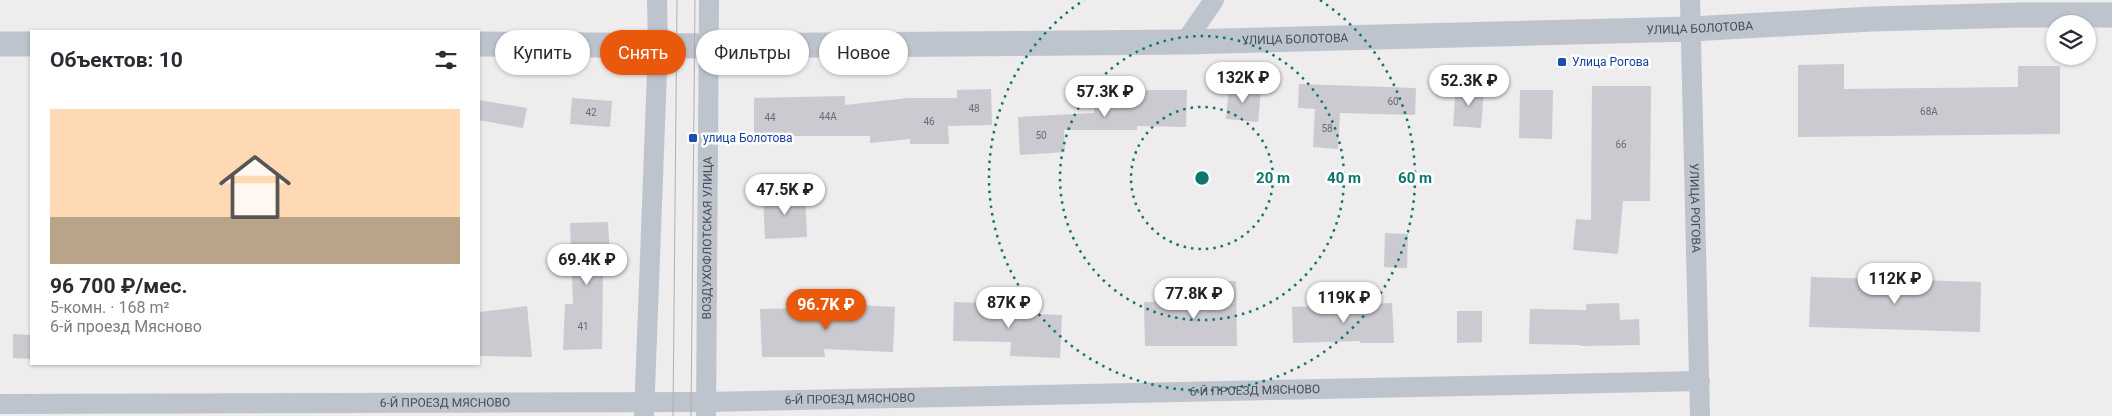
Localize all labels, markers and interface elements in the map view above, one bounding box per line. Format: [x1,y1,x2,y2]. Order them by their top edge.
map controls [2046,15,2096,65]
button: layers [2046,15,2096,65]
street label: УЛИЦА БОЛОТОВА [1646,19,1754,37]
chip: Купить [495,30,590,75]
chip: Снять [600,30,686,75]
chip: Фильтры [696,30,809,75]
chip: Новое [819,30,908,75]
street label: УЛИЦА БОЛОТОВА [1241,31,1349,48]
icon: filters [432,46,460,74]
text: Объектов: 10 [50,48,183,72]
place label: Улица Рогова [1572,55,1649,69]
marker: Улица Рогова [1556,56,1568,68]
pin: 132K ₽ [1202,62,1284,104]
pin: 52.3K ₽ [1423,64,1515,107]
text: 132K ₽ [1217,68,1269,87]
text: 52.3K ₽ [1440,71,1498,90]
pin: 57.3K ₽ [1059,76,1151,118]
text: 57.3K ₽ [1076,82,1134,101]
house number: 60 [1387,96,1399,107]
house number: 48 [968,103,980,114]
house number: 68А [1920,106,1938,117]
house number: 42 [585,107,597,118]
house number: 44А [819,111,837,122]
house number: 44 [764,112,776,123]
house number: 46 [923,116,935,127]
house number: 58 [1321,123,1333,134]
house number: 50 [1035,130,1047,141]
place label: улица Болотова [703,131,793,145]
marker: улица Болотова [687,132,699,144]
house number: 66 [1615,139,1627,150]
icon: home [210,142,300,232]
street label: ВОЗДУХОФЛОТСКАЯ УЛИЦА [700,156,715,320]
street label: УЛИЦА РОГОВА [1687,163,1703,253]
centre of rings [1193,169,1211,187]
text: 20 m [1256,169,1290,187]
text: 40 m [1327,169,1361,187]
text: 60 m [1398,169,1432,187]
pin: 47.5K ₽ [739,174,831,216]
text: 47.5K ₽ [756,180,814,199]
pin: 69.4K ₽ [541,244,633,286]
text: 69.4K ₽ [558,250,616,269]
pin: 112K ₽ [1854,262,1936,305]
text: 112K ₽ [1869,269,1921,288]
text: 96 700 ₽/мес. [50,274,188,298]
pin: 77.8K ₽ [1148,278,1240,320]
pin: 119K ₽ [1303,282,1385,324]
text: 77.8K ₽ [1165,284,1223,303]
pin: 87K ₽ [974,286,1044,329]
pin: 96.7K ₽ [780,288,872,331]
text: 119K ₽ [1318,288,1370,307]
text: 87K ₽ [987,293,1031,312]
text: 96.7K ₽ [797,295,855,314]
text: 5-комн. · 168 m² [50,298,169,317]
text: 6-й проезд Мясново [50,317,202,336]
house number: 41 [577,321,589,332]
street label: 6-Й ПРОЕЗД МЯСНОВО [1189,382,1320,399]
street label: 6-Й ПРОЕЗД МЯСНОВО [785,391,915,407]
street label: 6-Й ПРОЕЗД МЯСНОВО [380,395,510,410]

